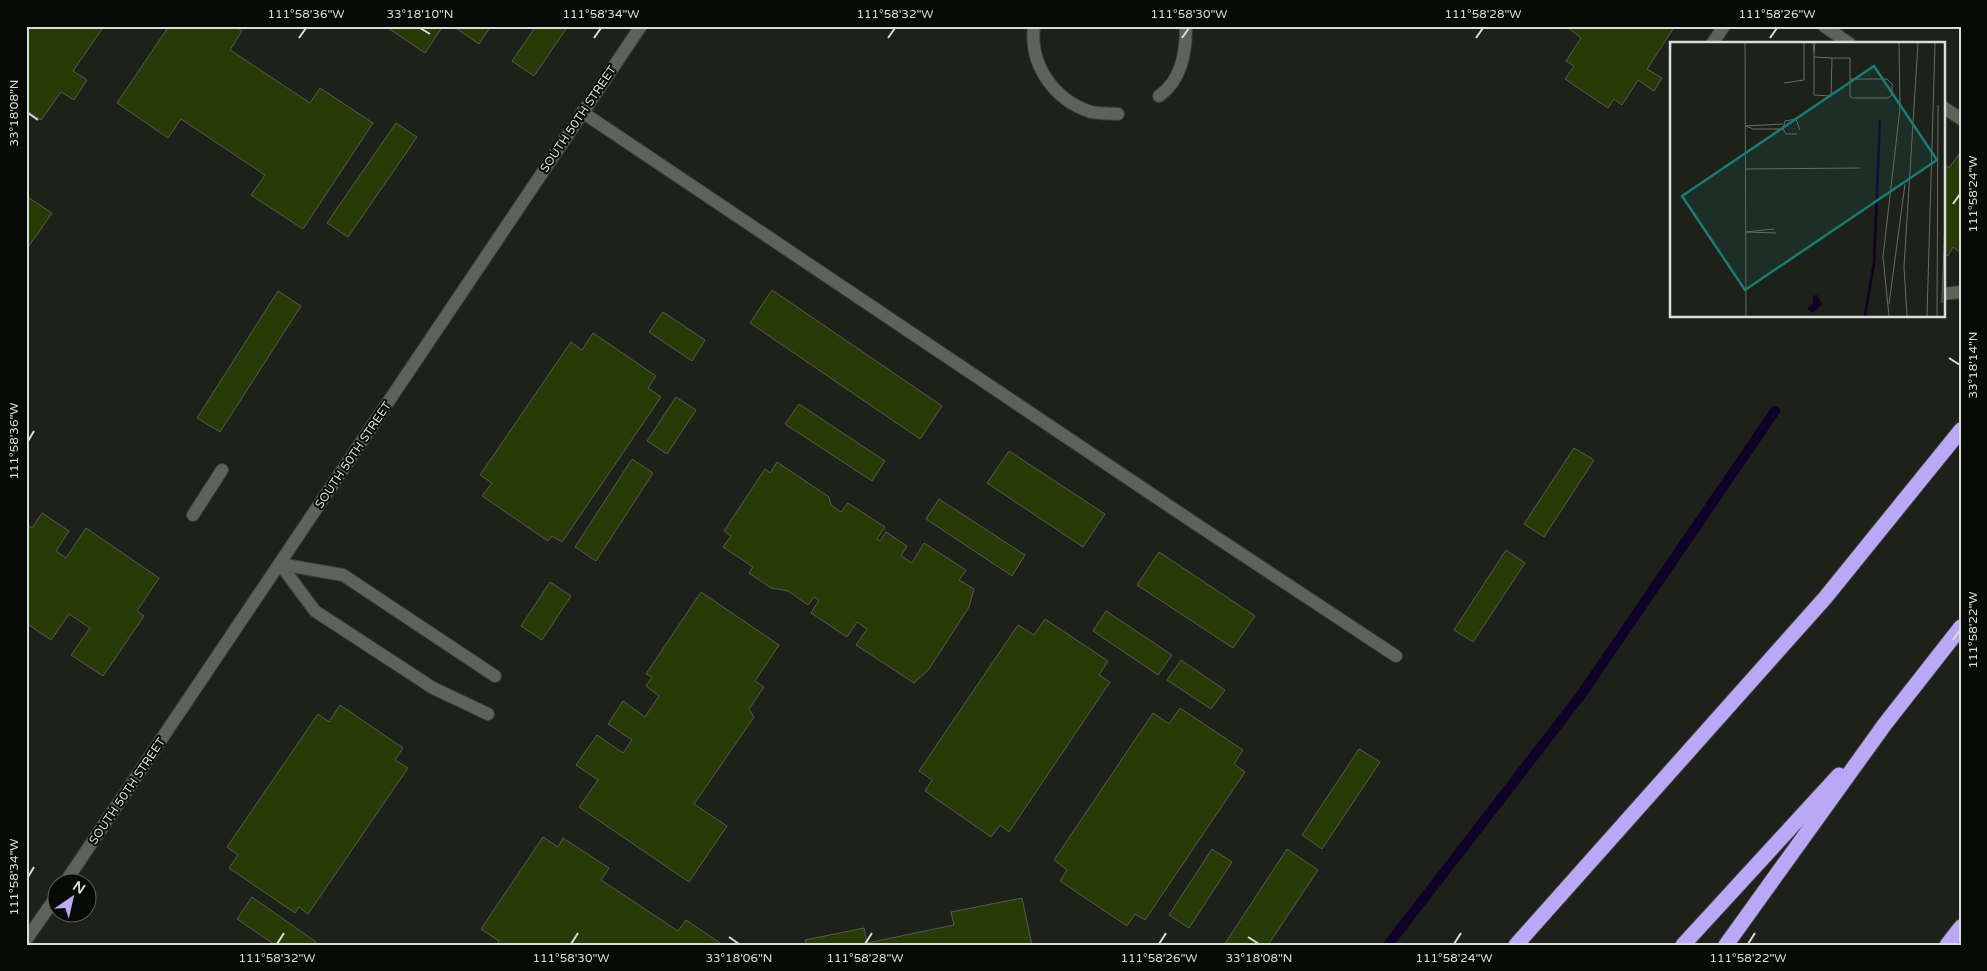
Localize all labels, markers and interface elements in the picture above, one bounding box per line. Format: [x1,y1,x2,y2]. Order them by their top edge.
text: 111°58'36"W [267,7,345,21]
text: 33°18'10"N [387,7,454,21]
text: 111°58'34"W [562,7,640,21]
text: 111°58'32"W [856,7,934,21]
text: 111°58'30"W [1150,7,1228,21]
text: 111°58'28"W [1444,7,1522,21]
text: 111°58'26"W [1738,7,1816,21]
inset map [1670,42,1944,318]
street label: SOUTH 50TH STREET [537,62,619,175]
text: 33°18'08"N [7,80,21,147]
text: 111°58'24"W [1966,155,1980,233]
text: 33°18'14"N [1966,332,1980,399]
street label: SOUTH 50TH STREET [312,398,394,511]
text: 111°58'36"W [7,402,21,480]
text: 111°58'22"W [1966,591,1980,669]
street label: SOUTH 50TH STREET [86,734,168,847]
text: 111°58'34"W [7,838,21,916]
north arrow [48,874,98,924]
text: N [70,877,88,898]
text: 111°58'32"W [238,951,316,965]
text: 111°58'30"W [532,951,610,965]
text: 33°18'06"N [706,951,773,965]
text: 111°58'28"W [826,951,904,965]
text: 111°58'26"W [1120,951,1198,965]
text: 33°18'08"N [1226,951,1293,965]
text: 111°58'24"W [1415,951,1493,965]
text: 111°58'22"W [1709,951,1787,965]

